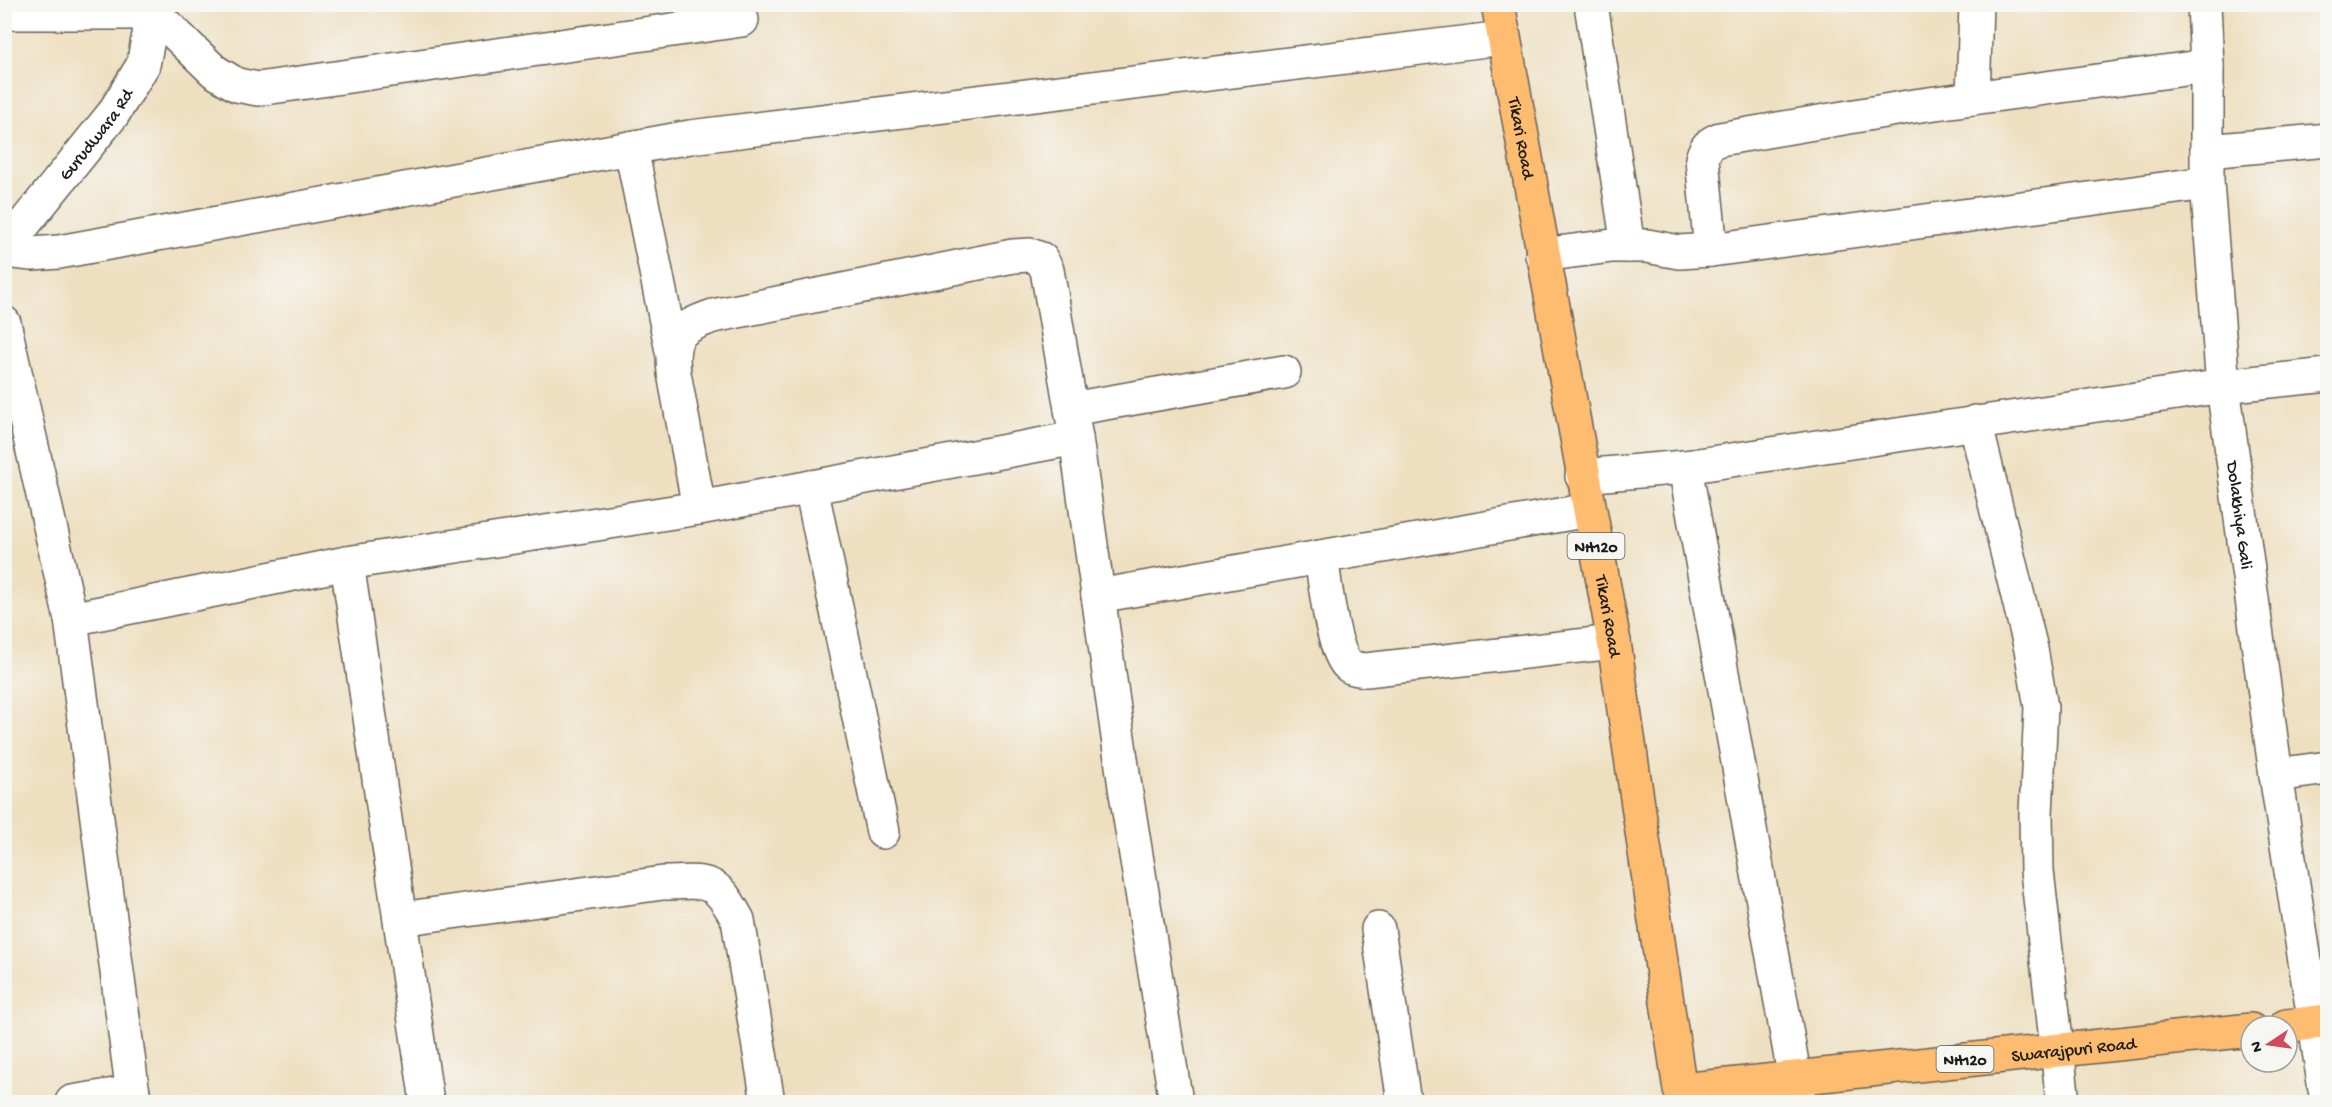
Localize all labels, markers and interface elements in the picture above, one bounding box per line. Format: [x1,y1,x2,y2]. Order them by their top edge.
street label: Gurudwara Rd [56,84,140,185]
street label: Tikari Road [1502,95,1538,182]
street label: Dolakhiya Gali [2220,459,2256,571]
road number: NH120 [1568,533,1624,559]
street label: Tikari Road [1589,573,1624,660]
north arrow [2239,1014,2299,1074]
street label: Swarajpuri Road [2010,1034,2139,1068]
text: N [2247,1039,2268,1054]
road number: NH120 [1936,1046,1994,1072]

